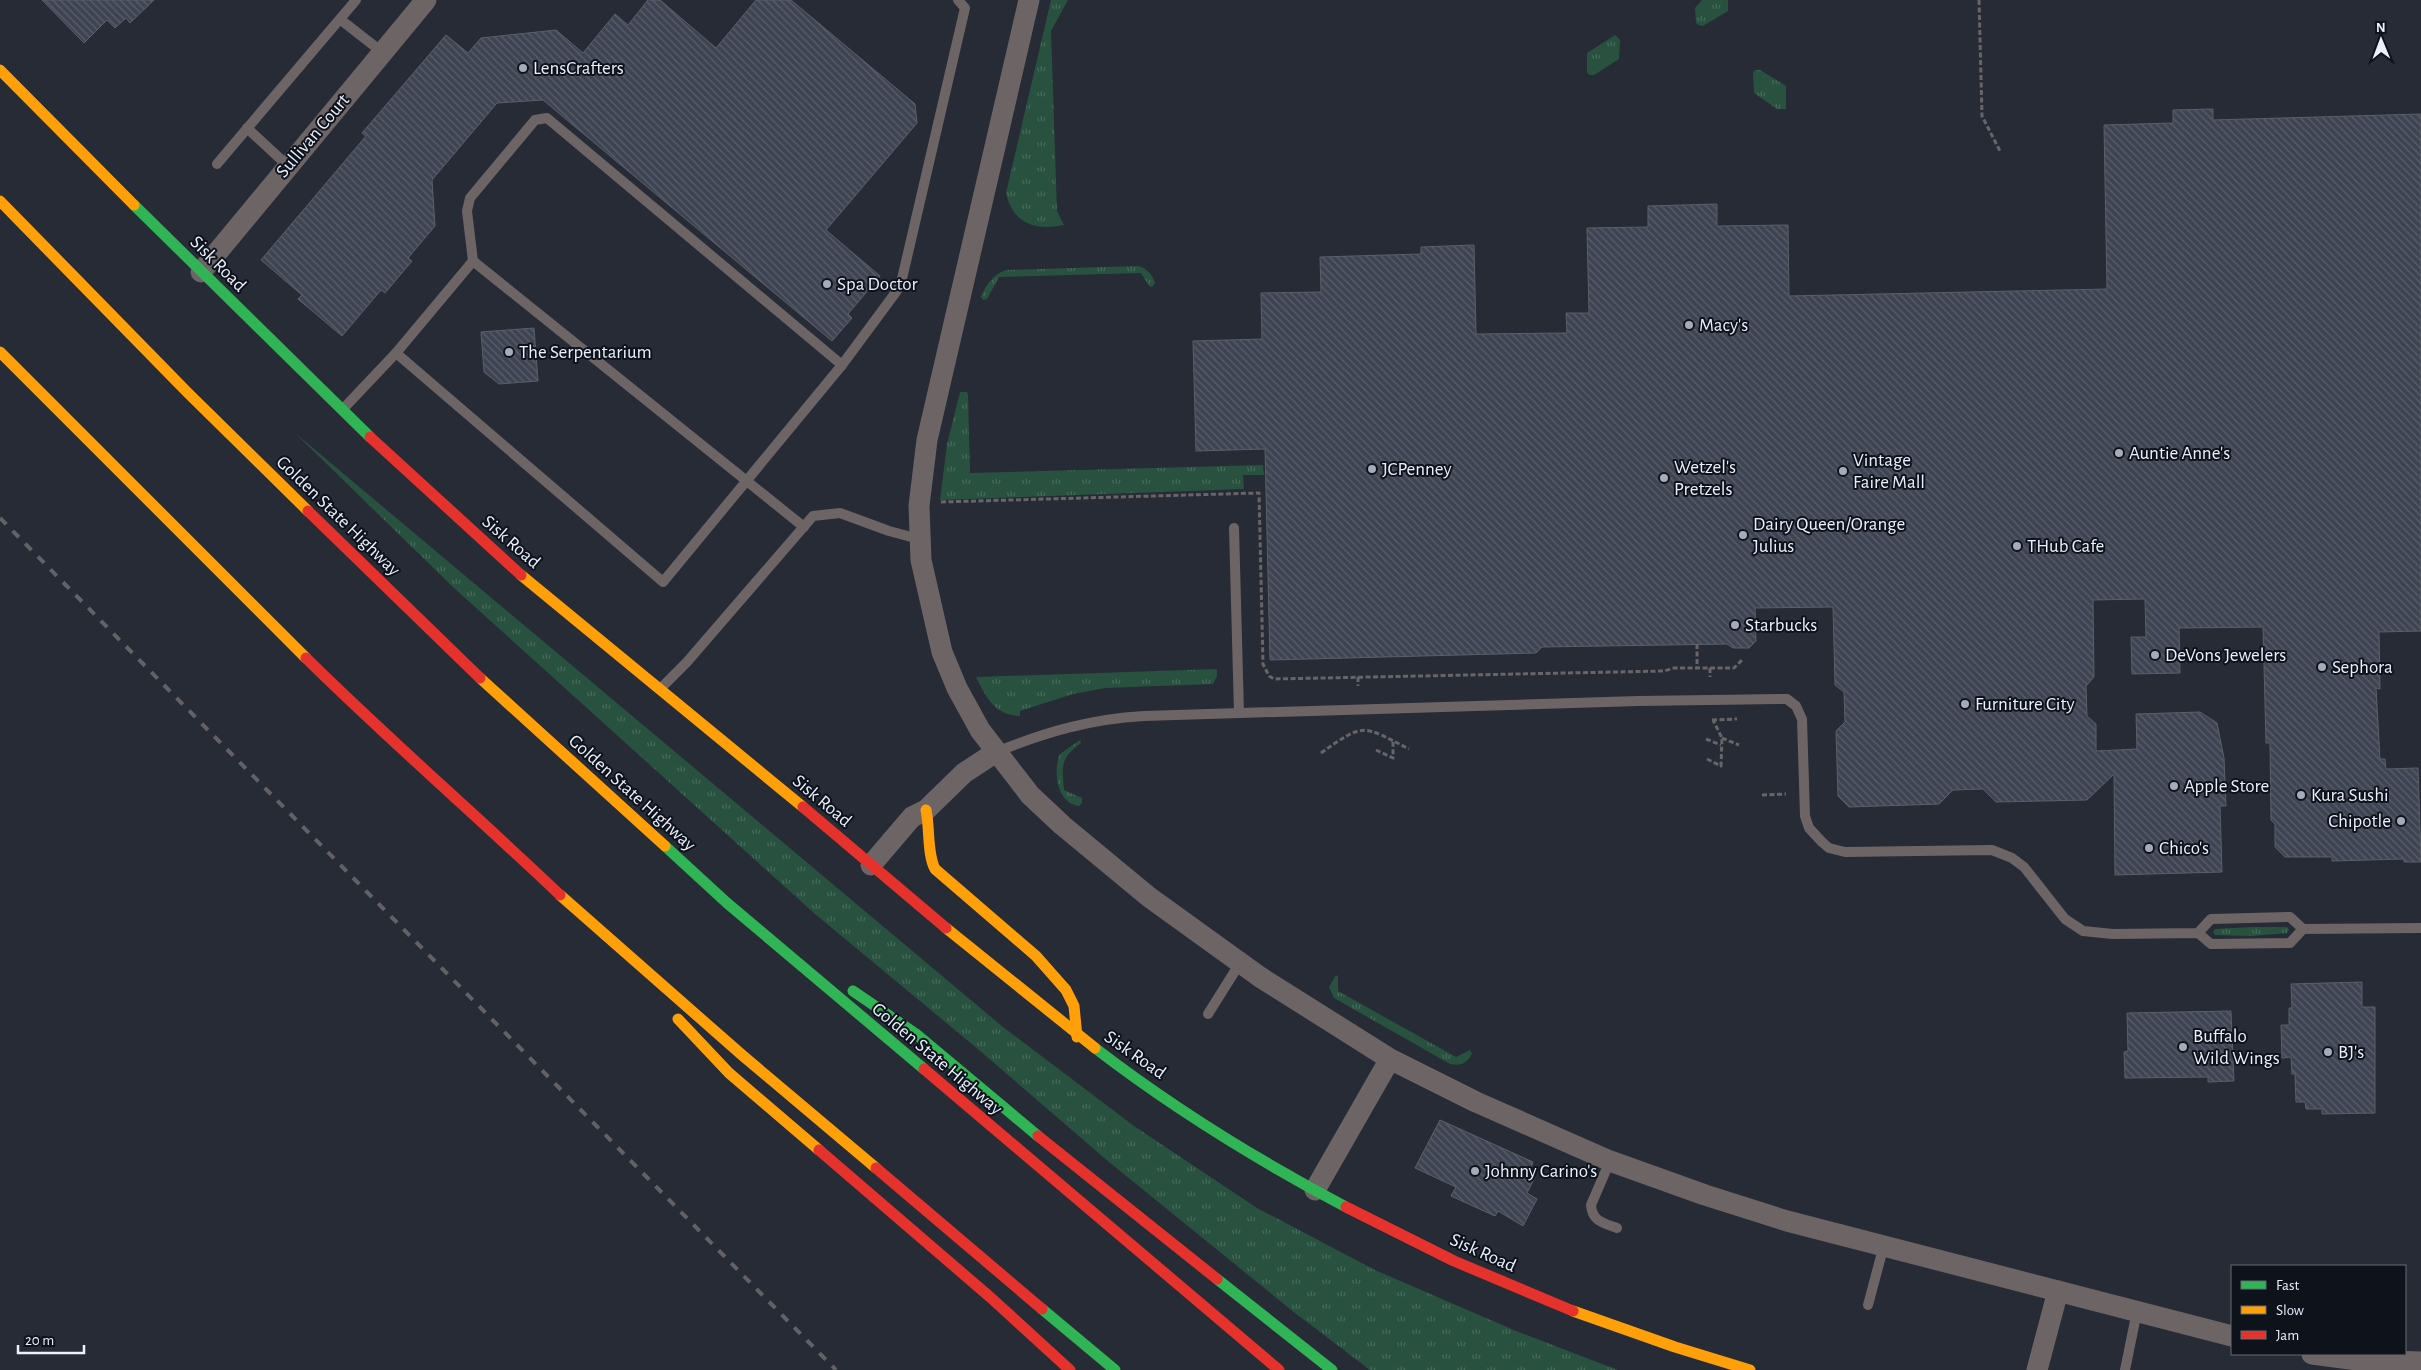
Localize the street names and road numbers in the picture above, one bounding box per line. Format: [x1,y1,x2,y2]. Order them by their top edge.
street label: Sullivan Court [273,91,353,181]
street label: Sisk Road [186,232,250,296]
street label: Golden State Highway [273,452,403,580]
street label: Sisk Road [478,512,544,572]
street label: Golden State Highway [565,731,699,855]
street label: Sisk Road [789,771,855,831]
street label: Golden State Highway [868,999,1006,1119]
street label: Sisk Road [1101,1027,1169,1083]
street label: Sisk Road [1447,1230,1519,1276]

